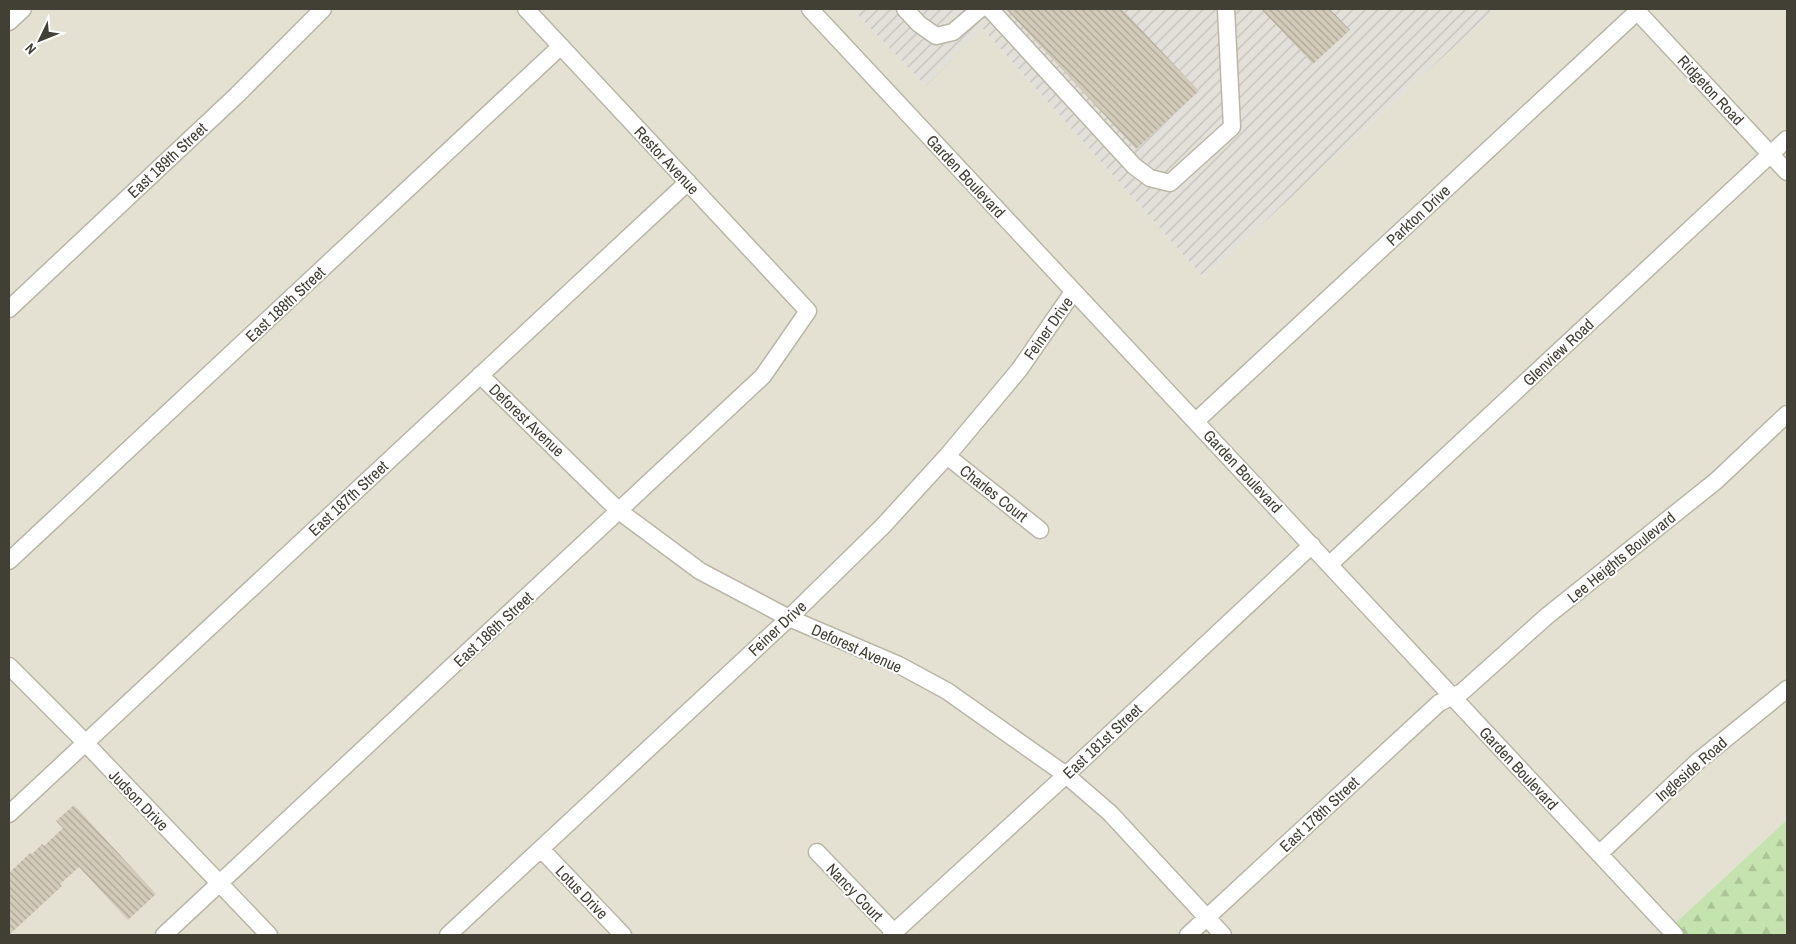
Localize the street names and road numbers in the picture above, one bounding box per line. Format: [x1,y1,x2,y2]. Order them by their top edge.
street label: Ridgeton Road [1673,50,1749,130]
street label: East 189th Street [122,117,212,203]
street label: Restor Avenue [630,121,704,199]
street label: Garden Boulevard [922,130,1010,222]
street label: Parkton Drive [1381,180,1455,250]
street label: East 188th Street [240,261,330,347]
street label: Feiner Drive [1018,292,1078,364]
street label: Glenview Road [1518,313,1598,391]
street label: Deforest Avenue [485,378,569,462]
street label: Garden Boulevard [1199,425,1287,517]
street label: East 187th Street [303,455,393,541]
street label: Charles Court [955,459,1033,527]
street label: Lee Heights Boulevard [1562,506,1680,608]
street label: East 186th Street [448,586,538,672]
street label: Feiner Drive [743,595,811,661]
street label: Deforest Avenue [808,618,906,678]
street label: East 181st Street [1058,698,1147,783]
street label: Garden Boulevard [1475,722,1563,814]
street label: Ingleside Road [1650,732,1732,806]
street label: Judson Drive [104,765,174,835]
street label: East 178th Street [1274,771,1364,857]
street label: Nancy Court [822,858,888,926]
street label: Lotus Drive [551,860,613,924]

